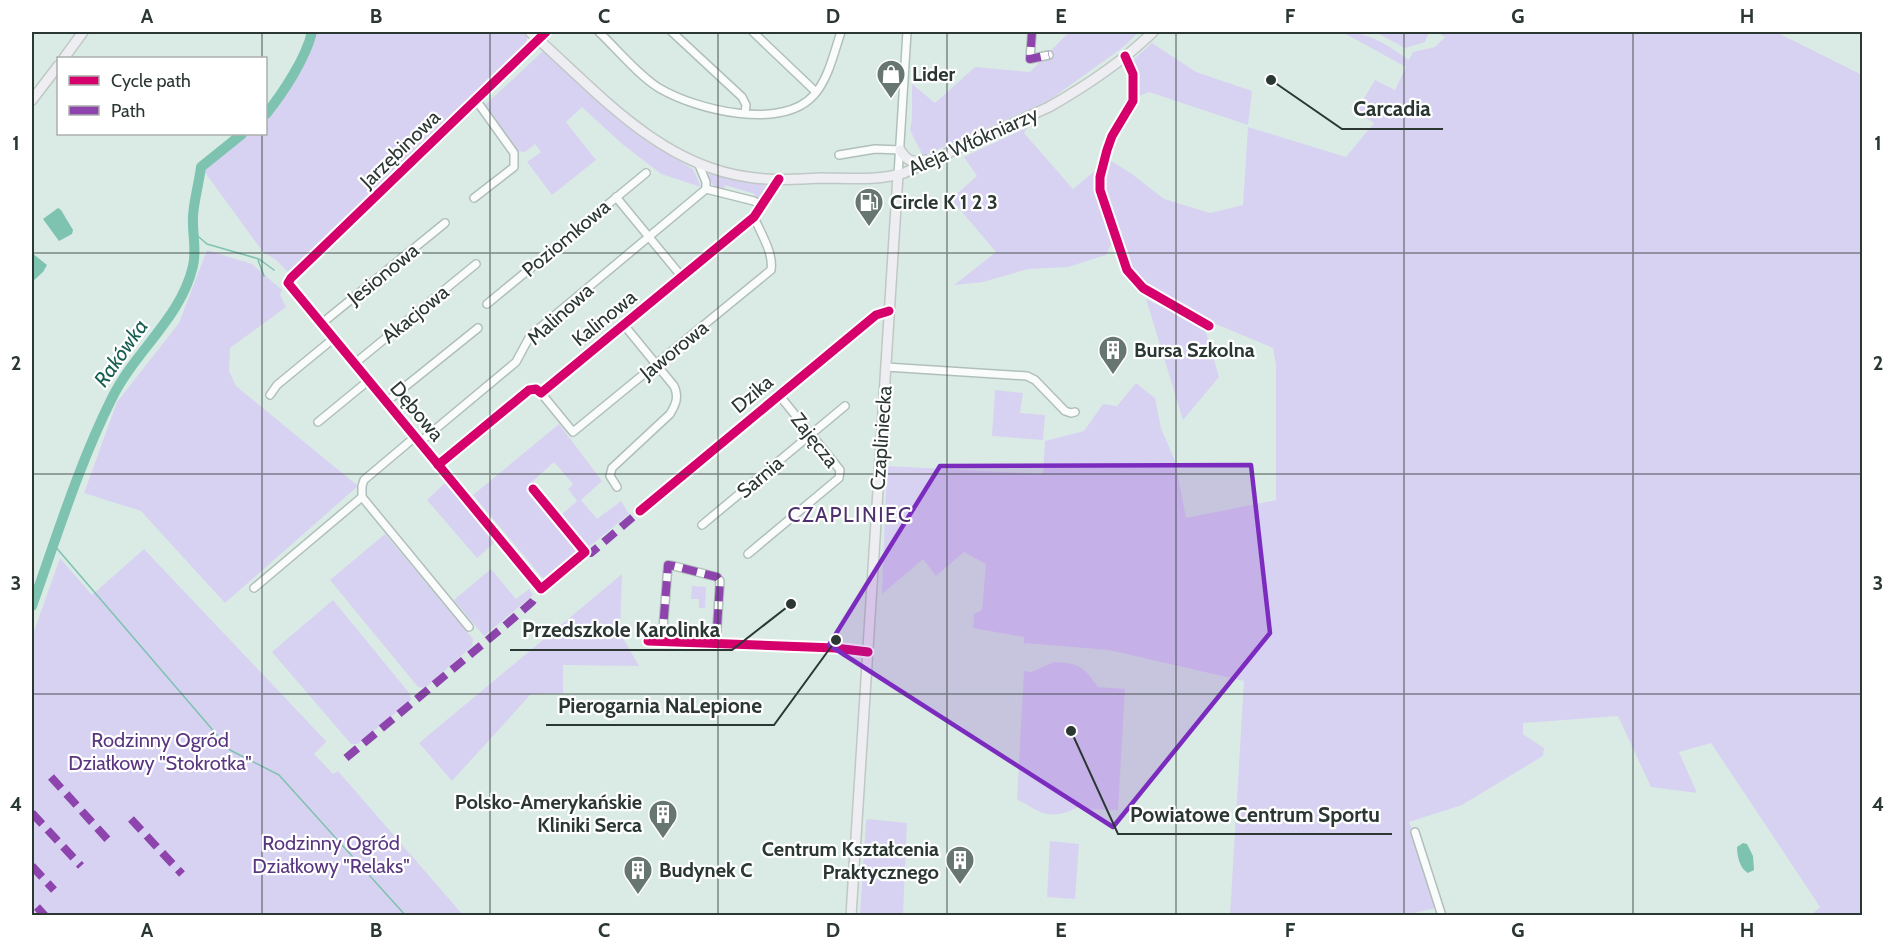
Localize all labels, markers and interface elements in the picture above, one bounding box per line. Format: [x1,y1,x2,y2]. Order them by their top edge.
text: A [141,4,154,28]
text: B [370,4,382,28]
text: C [598,4,610,28]
text: D [826,4,840,28]
text: E [1055,4,1067,28]
text: F [1285,4,1296,28]
text: G [1511,4,1525,28]
text: H [1740,4,1754,28]
legend [57,57,267,135]
shop icon: Lider [875,58,907,100]
place label: Lider [912,62,956,86]
text: Cycle path [111,70,191,92]
callout: Carcadia [1342,90,1443,129]
text: Carcadia [1353,96,1431,121]
text: Path [111,100,145,122]
street label: Aleja Włókniarzy [904,102,1042,180]
street label: Jarzębinowa [354,105,445,194]
text: 1 [12,131,20,155]
text: 1 [1874,131,1882,155]
fuel station icon: Circle K 1 2 3 [853,186,885,228]
place label: Circle K 1 2 3 [890,190,998,214]
street label: Poziomkowa [517,194,615,282]
street label: Jesionowa [342,238,424,311]
street label: Malinowa [522,278,598,350]
street label: Akacjowa [377,280,454,348]
street label: Kalinowa [567,285,641,351]
water label: Rakówka [88,314,153,391]
street label: Jaworowa [634,315,713,385]
building icon: Bursa Szkolna [1097,334,1129,376]
place label: Bursa Szkolna [1134,338,1255,362]
text: 2 [11,351,21,375]
text: 2 [1873,351,1883,375]
street label: Dzika [726,370,778,418]
street label: Dębowa [385,376,449,446]
street label: Czapliniecka [865,385,897,491]
street label: Zajęcza [786,408,844,473]
street label: Sarnia [732,451,788,503]
district label: CZAPLINIEC [788,502,912,527]
text: 3 [11,571,21,595]
text: 3 [1873,571,1883,595]
callout: Przedszkole Karolinka [510,611,732,650]
text: Przedszkole Karolinka [522,617,721,642]
callout: Pierogarnia NaLepione [546,686,774,725]
text: Pierogarnia NaLepione [558,693,762,718]
park label: Rodzinny Ogród Działkowy "Stokrotka" [68,728,252,775]
place label: Polsko-Amerykańskie Kliniki Serca [455,790,642,837]
text: 4 [10,792,22,816]
text: 4 [1872,792,1884,816]
callout: Powiatowe Centrum Sportu [1118,795,1392,834]
building icon: Polsko-Amerykańskie Kliniki Serca [647,798,679,840]
text: Powiatowe Centrum Sportu [1130,802,1380,827]
park label: Rodzinny Ogród Działkowy "Relaks" [252,831,410,878]
place label: Centrum Kształcenia Praktycznego [762,837,939,884]
building icon: Centrum Kształcenia Praktycznego [944,844,976,886]
building icon: Budynek C [622,854,654,896]
place label: Budynek C [659,858,752,882]
text: A [141,918,154,942]
text: B [370,918,382,942]
text: C [598,918,610,942]
text: D [826,918,840,942]
text: E [1055,918,1067,942]
text: F [1285,918,1296,942]
text: G [1511,918,1525,942]
text: H [1740,918,1754,942]

